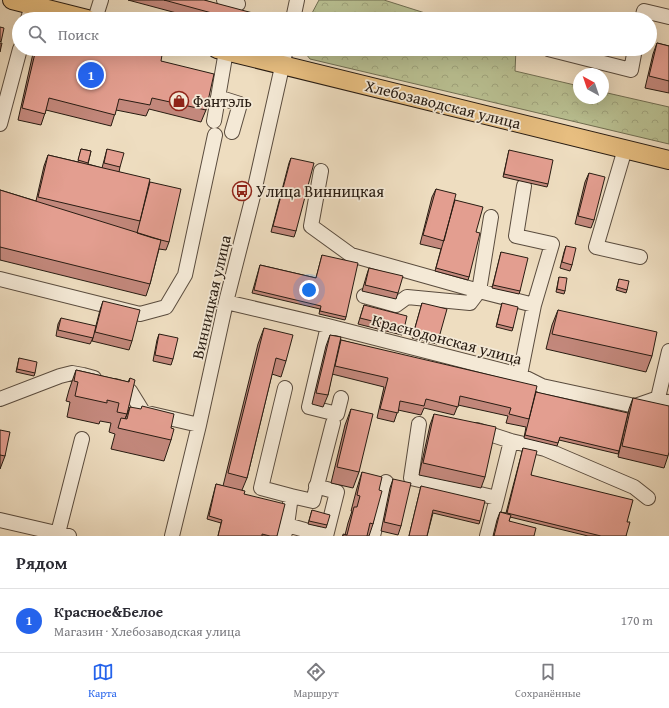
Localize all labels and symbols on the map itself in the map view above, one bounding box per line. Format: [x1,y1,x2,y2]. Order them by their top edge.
pin: 1 [78,60,104,90]
north arrow [573,68,609,104]
street label: Хлебозаводская улица [363,73,524,135]
place label: Фантэль [193,89,252,113]
shop icon: Фантэль [168,90,190,112]
place label: Улица Винницкая [256,179,384,203]
bus stop icon: Улица Винницкая [231,180,253,202]
street label: Винницкая улица [185,232,237,361]
your location [299,280,319,300]
street label: Краснодонская улица [369,307,525,371]

